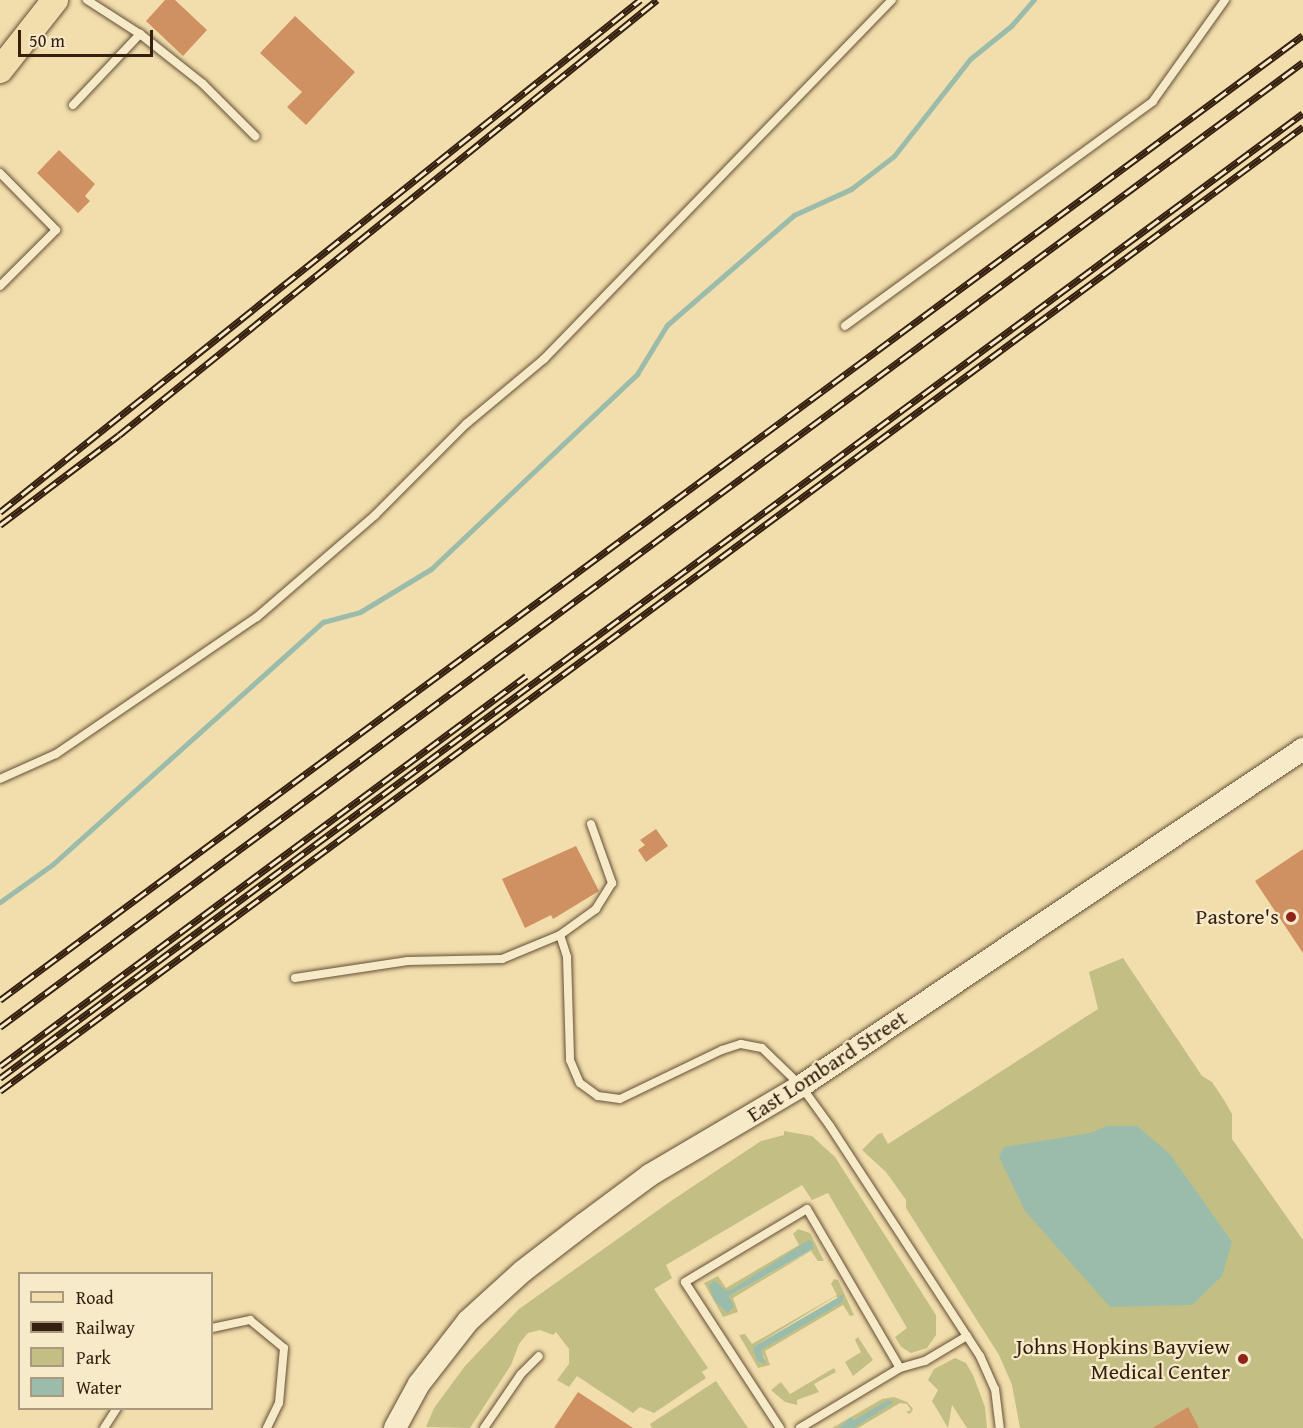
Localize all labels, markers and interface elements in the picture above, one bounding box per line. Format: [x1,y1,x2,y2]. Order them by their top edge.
scale bar [21,18,156,56]
text: 50 m [29,27,65,54]
place label: Pastore's [1196,904,1279,930]
marker: Pastore's [1284,910,1298,924]
street label: East Lombard Street [742,1004,912,1128]
legend [18,1272,213,1410]
text: Road [76,1284,114,1311]
text: Railway [76,1314,135,1341]
place label: Johns Hopkins Bayview Medical Center [1016,1333,1230,1384]
text: Park [76,1344,111,1371]
marker: Johns Hopkins Bayview Medical Center [1234,1350,1252,1368]
text: Water [76,1374,121,1401]

